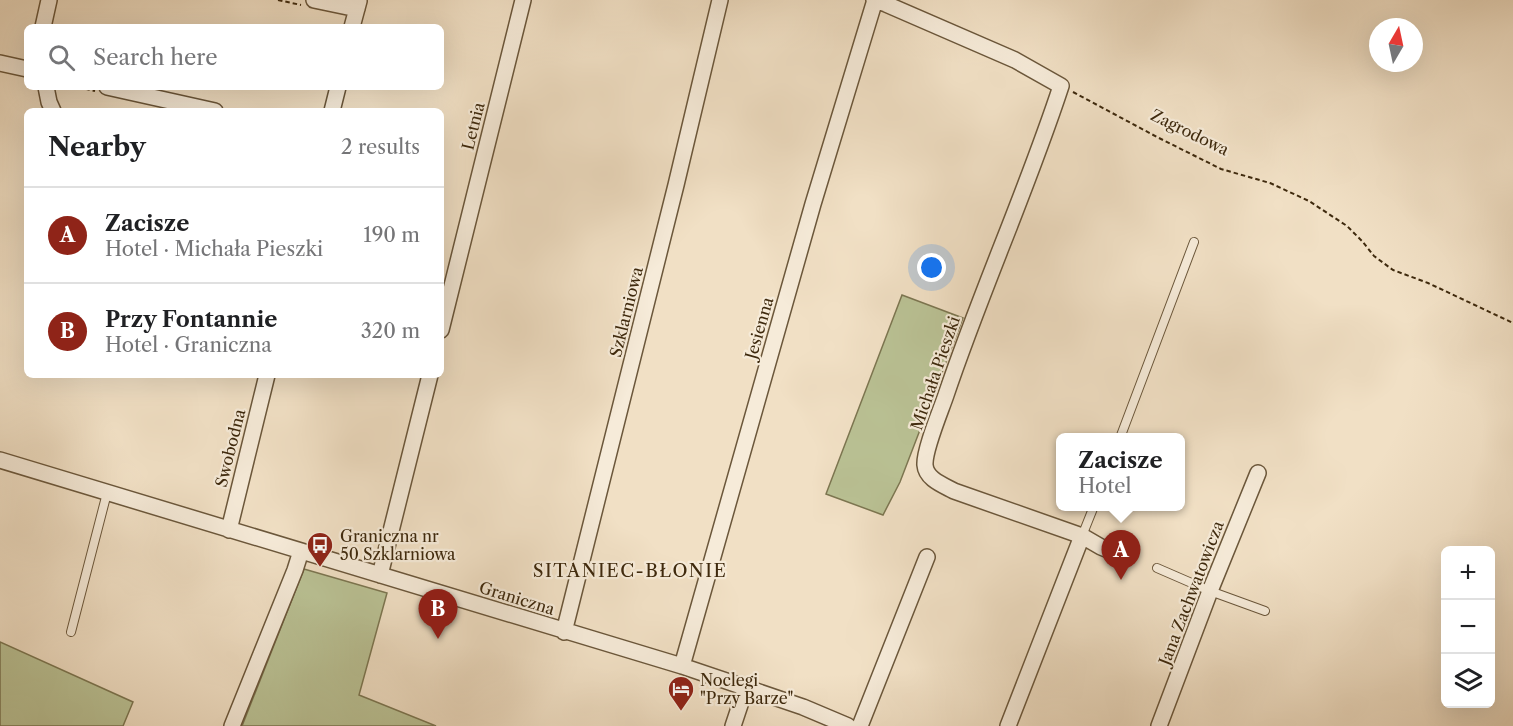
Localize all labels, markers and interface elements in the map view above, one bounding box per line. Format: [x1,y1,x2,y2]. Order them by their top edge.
north arrow [1369,18,1423,72]
search box [24,24,444,90]
icon: search [45,41,78,74]
text: Search here [93,44,218,71]
street label: Letnia [457,100,489,152]
street label: Zagrodowa [1148,105,1233,160]
text: Nearby [48,131,146,163]
text: 2 results [341,135,420,159]
text: Zacisze [105,210,189,237]
text: A [60,223,75,247]
text: 190 m [363,223,420,247]
text: Hotel · Michała Pieszki [105,237,323,261]
your location [917,253,946,282]
street label: Szklarniowa [605,264,647,359]
street label: Jesienna [740,294,778,364]
text: Przy Fontannie [105,306,277,333]
street label: Michała Pieszki [906,313,964,433]
text: B [60,319,75,343]
text: 320 m [361,319,420,343]
text: Hotel · Graniczna [105,333,272,357]
street label: Swobodna [211,406,249,489]
popup [1056,433,1185,511]
text: Zacisze [1078,447,1163,474]
text: Hotel [1078,474,1131,498]
street label: Jana Zachwatowicza [1153,517,1228,671]
place label: Graniczna nr 50 Szklarniowa [340,526,456,564]
bus stop icon: Graniczna nr 50 Szklarniowa [305,530,335,568]
pin: A [1102,530,1140,580]
map controls [1441,546,1495,708]
button: + [1441,546,1495,600]
district label: SITANIEC-BŁONIE [533,560,727,582]
street label: Graniczna [477,577,558,619]
pin: B [418,590,458,639]
button: − [1441,600,1495,654]
button: layers [1441,654,1495,708]
place label: Noclegi "Przy Barze" [700,670,793,708]
hotel icon: Noclegi "Przy Barze" [666,674,696,712]

